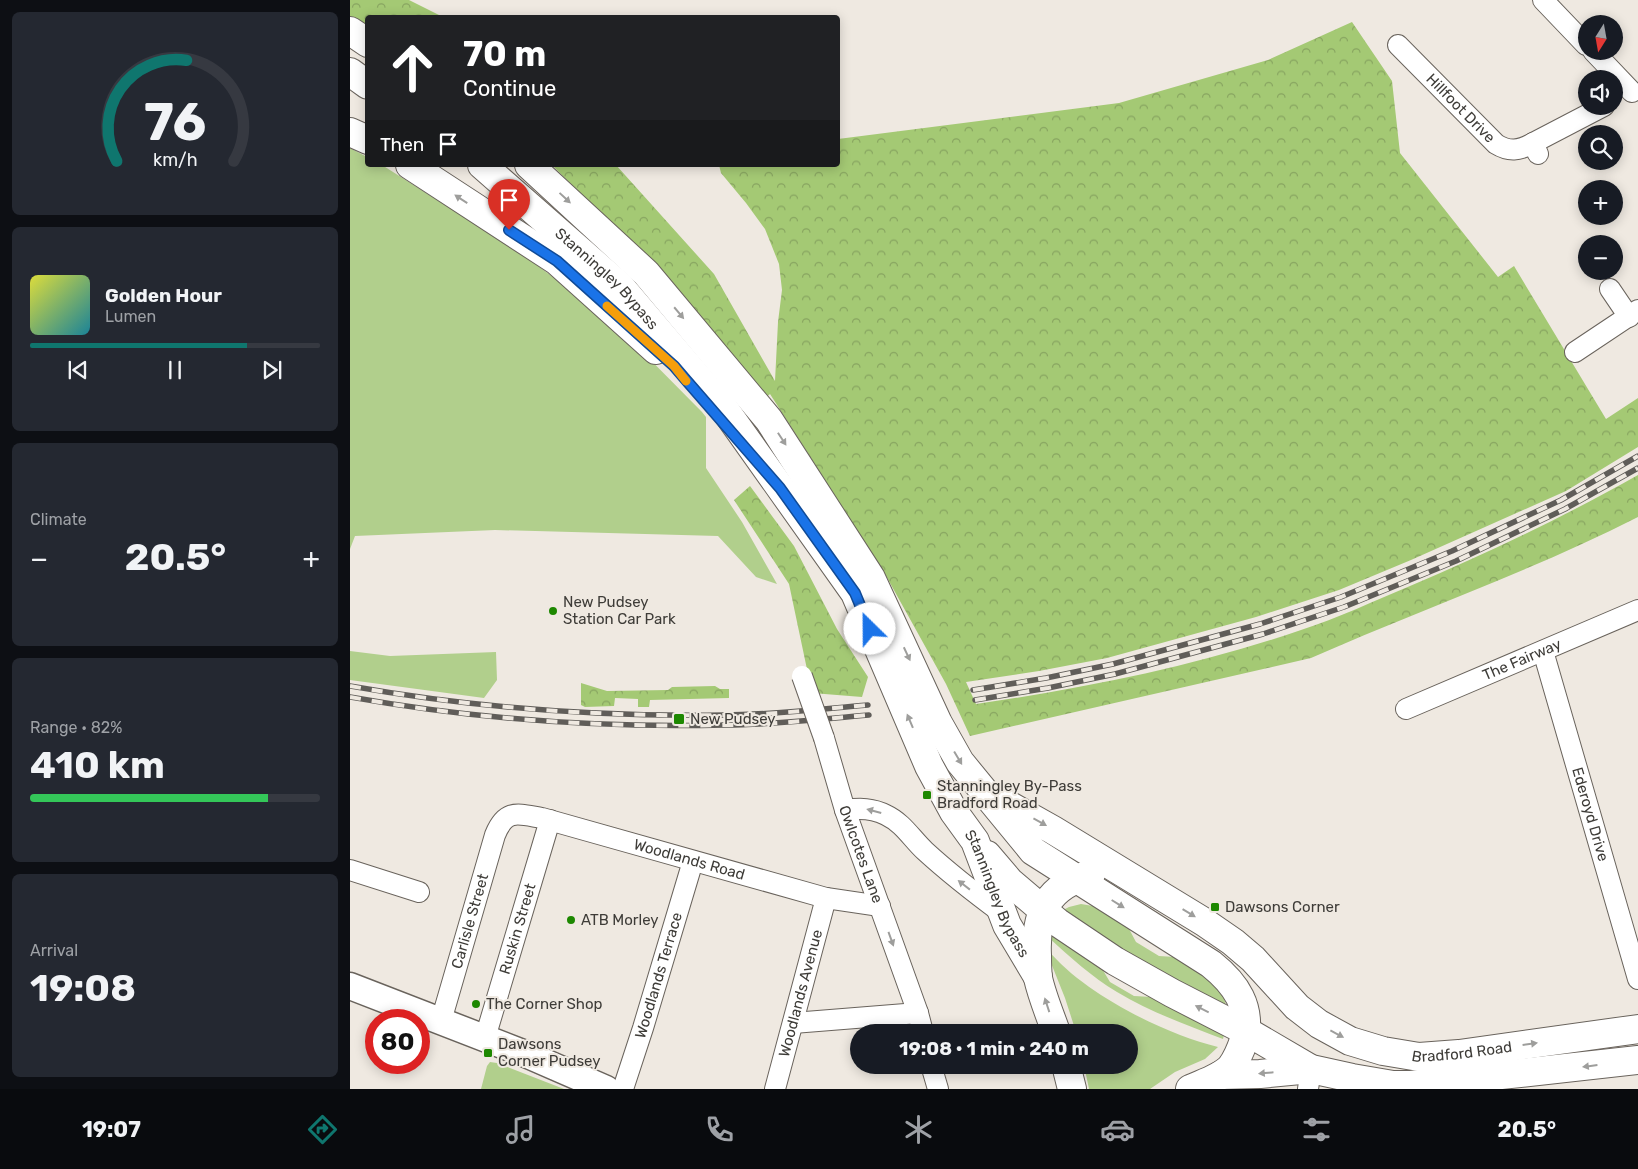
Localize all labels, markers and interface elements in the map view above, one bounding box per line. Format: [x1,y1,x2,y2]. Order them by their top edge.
north arrow [1578,15,1622,60]
map controls [1578,15,1623,280]
text: 70 m [463,33,546,75]
icon: ahead [380,35,445,100]
street label: Hillfoot Drive [1422,70,1499,147]
button: sound [1578,70,1623,115]
text: Continue [463,75,556,102]
text: 76 [144,91,206,153]
button: search [1578,125,1623,170]
icon: arrive [434,130,462,158]
text: Then [380,133,424,156]
text: km/h [153,149,197,170]
pin [488,179,530,230]
button: + [1578,180,1623,225]
icon: arrive [495,186,523,214]
one-way arrow [559,192,571,204]
one-way arrow [454,194,468,203]
street label: Stanningley Bypass [551,224,662,333]
button: − [1578,235,1623,280]
text: Golden Hour [105,284,222,307]
one-way arrow [674,306,685,319]
text: Lumen [105,307,156,326]
icon: previous [64,356,92,384]
icon: pause [161,356,189,384]
icon: next [258,356,286,384]
one-way arrow [777,433,786,446]
text: Climate [30,510,87,529]
text: 20.5° [125,534,226,580]
text: − [30,542,48,575]
text: + [303,542,320,575]
place label: New Pudsey Station Car Park [563,593,676,628]
position arrow [843,602,895,654]
marker: New Pudsey Station Car Park [547,605,559,617]
street label: The Fairway [1480,635,1564,684]
one-way arrow [903,647,911,661]
place label: New Pudsey [690,710,776,728]
marker: New Pudsey [672,712,686,726]
one-way arrow [906,714,914,728]
text: Range · 82% [30,718,122,737]
text: 410 km [30,742,165,788]
one-way arrow [953,751,962,764]
street label: Ederoyd Drive [1568,765,1612,863]
place label: Stanningley By-Pass Bradford Road [937,777,1082,812]
marker: Stanningley By-Pass Bradford Road [921,789,933,801]
street label: Owlcotes Lane [835,803,887,906]
one-way arrow [867,807,882,815]
one-way arrow [1032,818,1047,826]
street label: Stanningley Bypass [961,826,1033,961]
street label: Woodlands Road [632,835,747,884]
street label: Carlisle Street [448,871,492,971]
one-way arrow [958,879,971,890]
street label: Ruskin Street [496,881,540,976]
place label: Dawsons Corner [1225,898,1340,916]
one-way arrow [1111,900,1124,909]
marker: Dawsons Corner [1209,901,1221,913]
one-way arrow [1181,909,1196,917]
street label: Woodlands Terrace [631,910,686,1041]
place label: ATB Morley [581,911,659,929]
marker: ATB Morley [565,914,577,926]
street label: Woodlands Avenue [775,928,826,1059]
one-way arrow [888,931,896,946]
text: Arrival [30,941,78,960]
text: 19:08 [30,965,136,1011]
place label: The Corner Shop [486,995,602,1013]
one-way arrow [1043,997,1050,1012]
marker: The Corner Shop [470,998,482,1010]
one-way arrow [1195,1005,1210,1013]
speed limit sign: 80 [365,1009,430,1074]
one-way arrow [1330,1030,1344,1038]
place label: Dawsons Corner Pudsey [498,1035,600,1070]
text: 19:08 · 1 min · 240 m [899,1037,1089,1060]
street label: Bradford Road [1410,1038,1513,1066]
one-way arrow [1522,1040,1538,1048]
marker: Dawsons Corner Pudsey [482,1047,494,1059]
one-way arrow [1581,1062,1597,1070]
one-way arrow [1257,1070,1273,1078]
icon: directions [305,1112,340,1147]
icon: music [503,1112,538,1147]
icon: phone [702,1112,737,1147]
icon: climate [901,1112,936,1147]
icon: car [1100,1112,1135,1147]
icon: filters [1299,1112,1334,1147]
text: 19:07 [82,1116,141,1143]
text: 20.5° [1497,1116,1556,1143]

